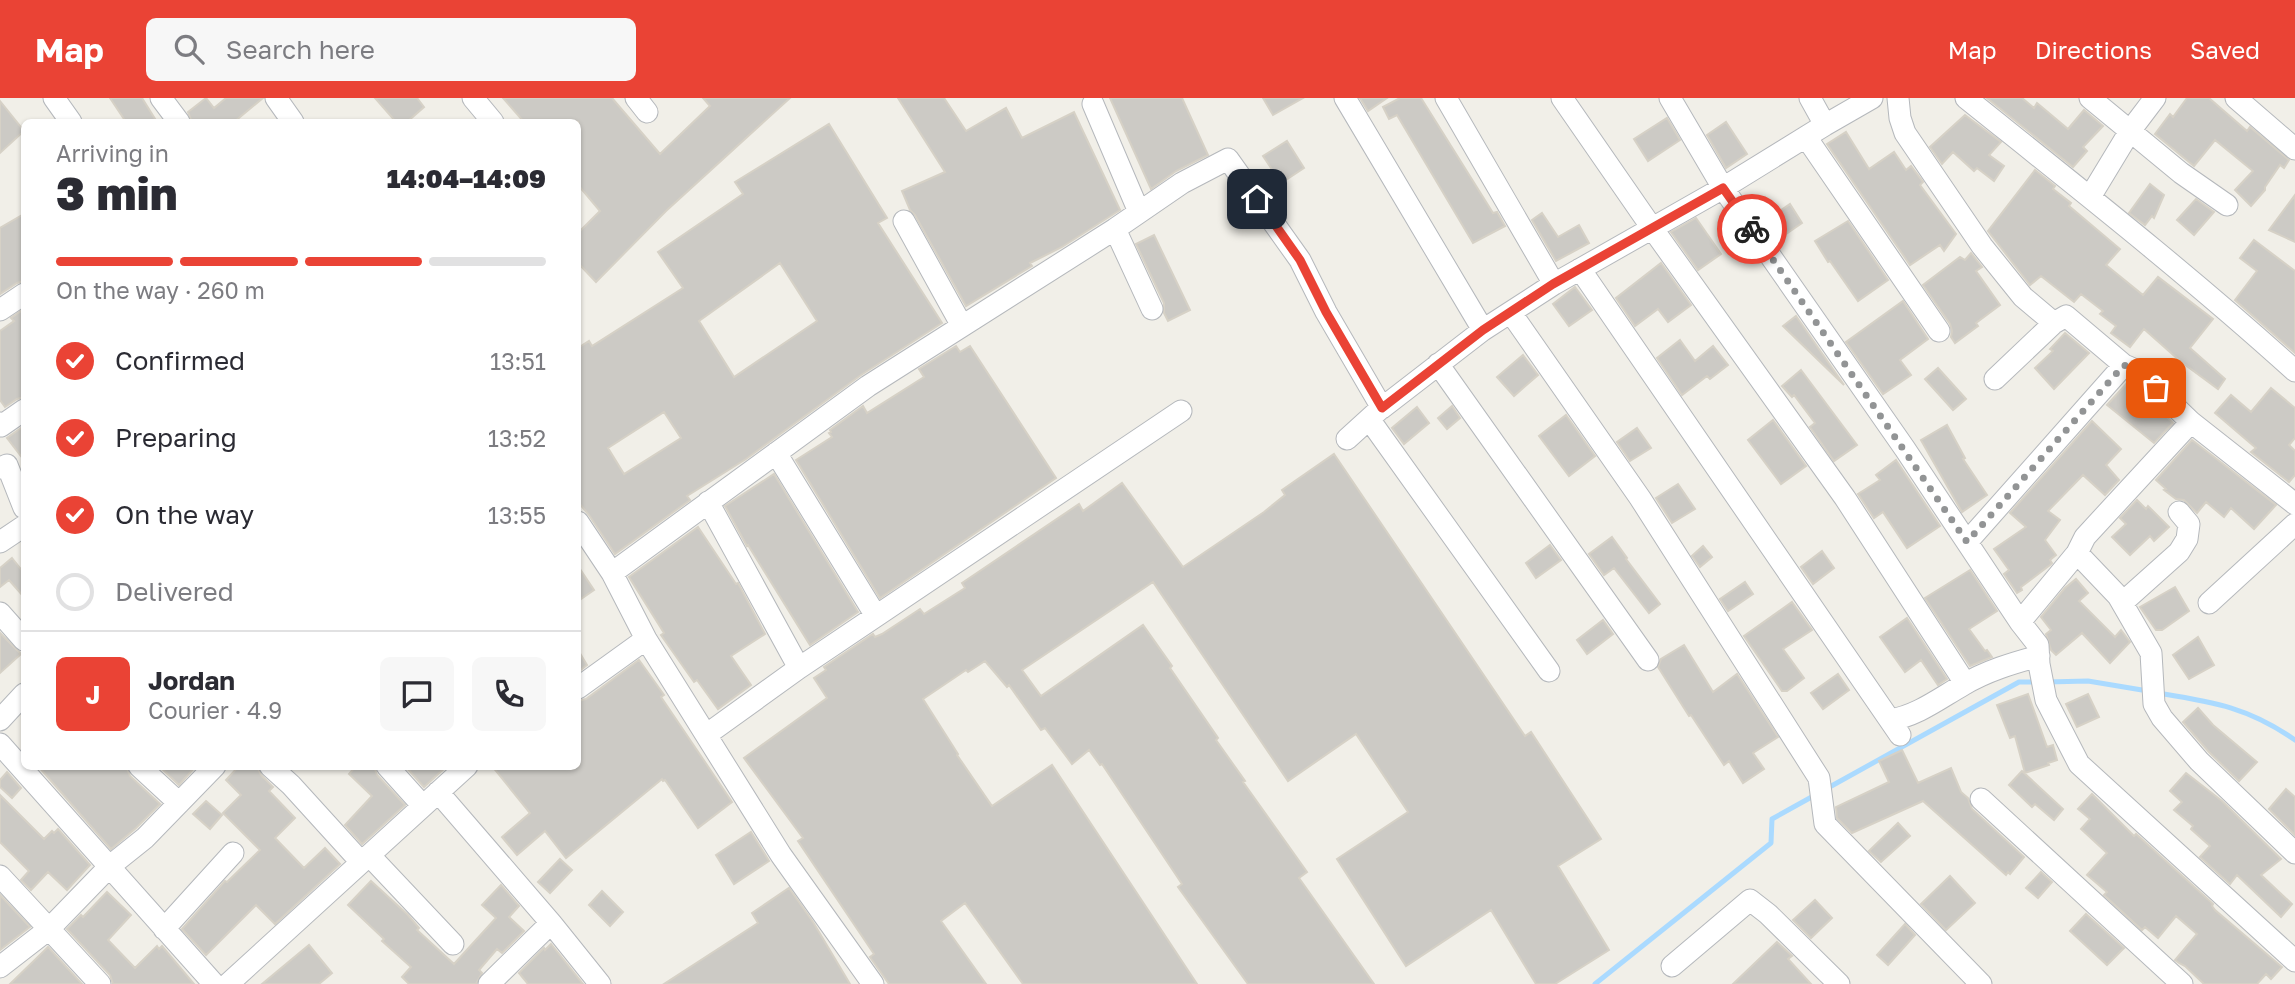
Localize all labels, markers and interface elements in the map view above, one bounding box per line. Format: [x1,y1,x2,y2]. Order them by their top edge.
search box [146,18,636,81]
text: Map [35,30,104,69]
icon: search [170,30,208,68]
text: Search here [226,34,375,65]
text: Map [1948,35,1997,64]
text: Directions [2035,35,2152,64]
text: Saved [2190,35,2260,64]
text: Arriving in [56,139,169,167]
text: 14:04–14:09 [387,163,546,194]
text: 3 min [56,165,178,220]
pin [1227,169,1287,229]
icon: home [1238,180,1276,218]
courier [1717,194,1787,264]
icon: bike [1733,210,1771,248]
text: On the way · 260 m [56,276,265,304]
icon: check [56,342,94,380]
text: Confirmed [115,345,245,376]
text: 13:51 [490,347,546,375]
pin [2126,358,2186,418]
icon: bag [2137,369,2175,407]
icon: check [56,419,94,457]
text: Preparing [115,422,237,453]
text: 13:52 [488,424,546,452]
icon: check [56,496,94,534]
text: On the way [115,499,254,530]
text: 13:55 [488,501,546,529]
text: Delivered [115,576,234,607]
button: chat [380,657,454,731]
button: phone [472,657,546,731]
text: Jordan [148,665,235,696]
text: J [86,679,100,710]
text: Courier · 4.9 [148,696,282,724]

